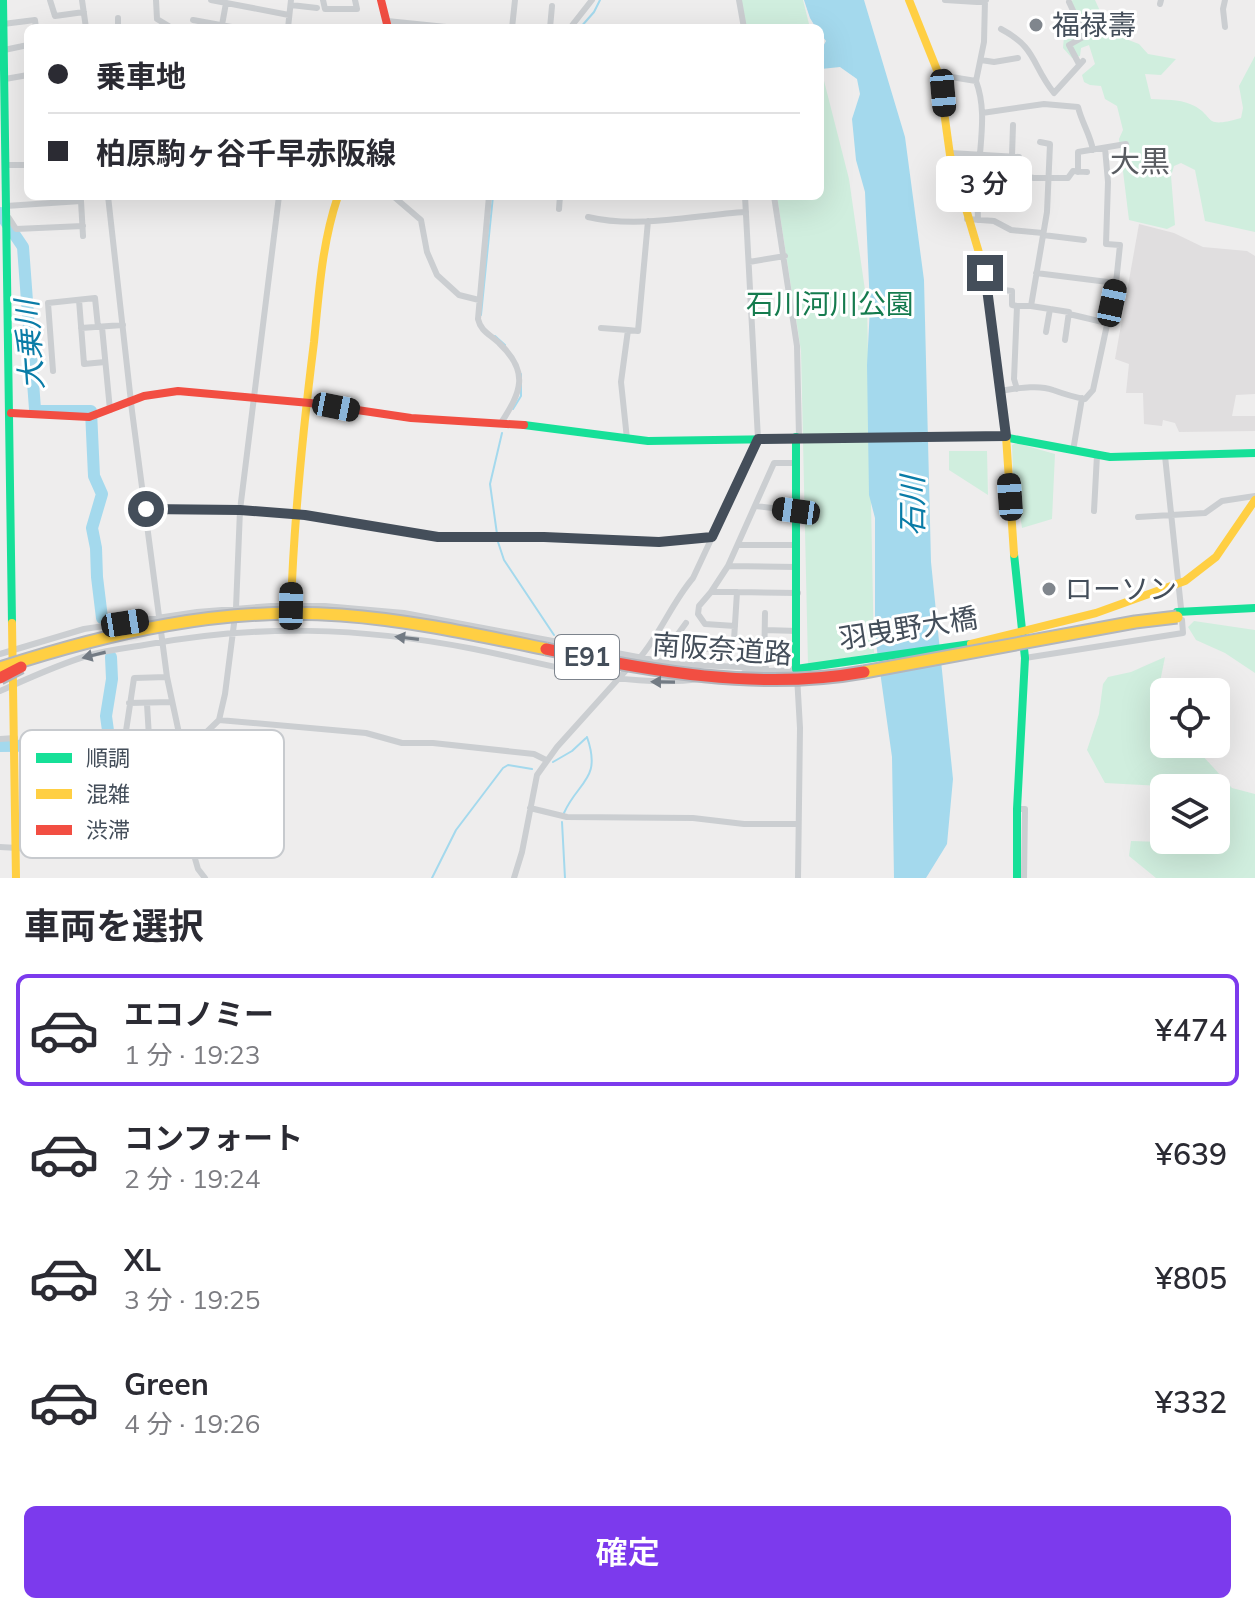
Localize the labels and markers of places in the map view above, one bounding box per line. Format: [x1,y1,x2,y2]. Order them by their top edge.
place label: 福禄壽 [1052,7,1136,42]
marker: 福禄壽 [1027,16,1045,34]
place label: ローソン [1065,571,1177,606]
marker: ローソン [1040,580,1058,598]

